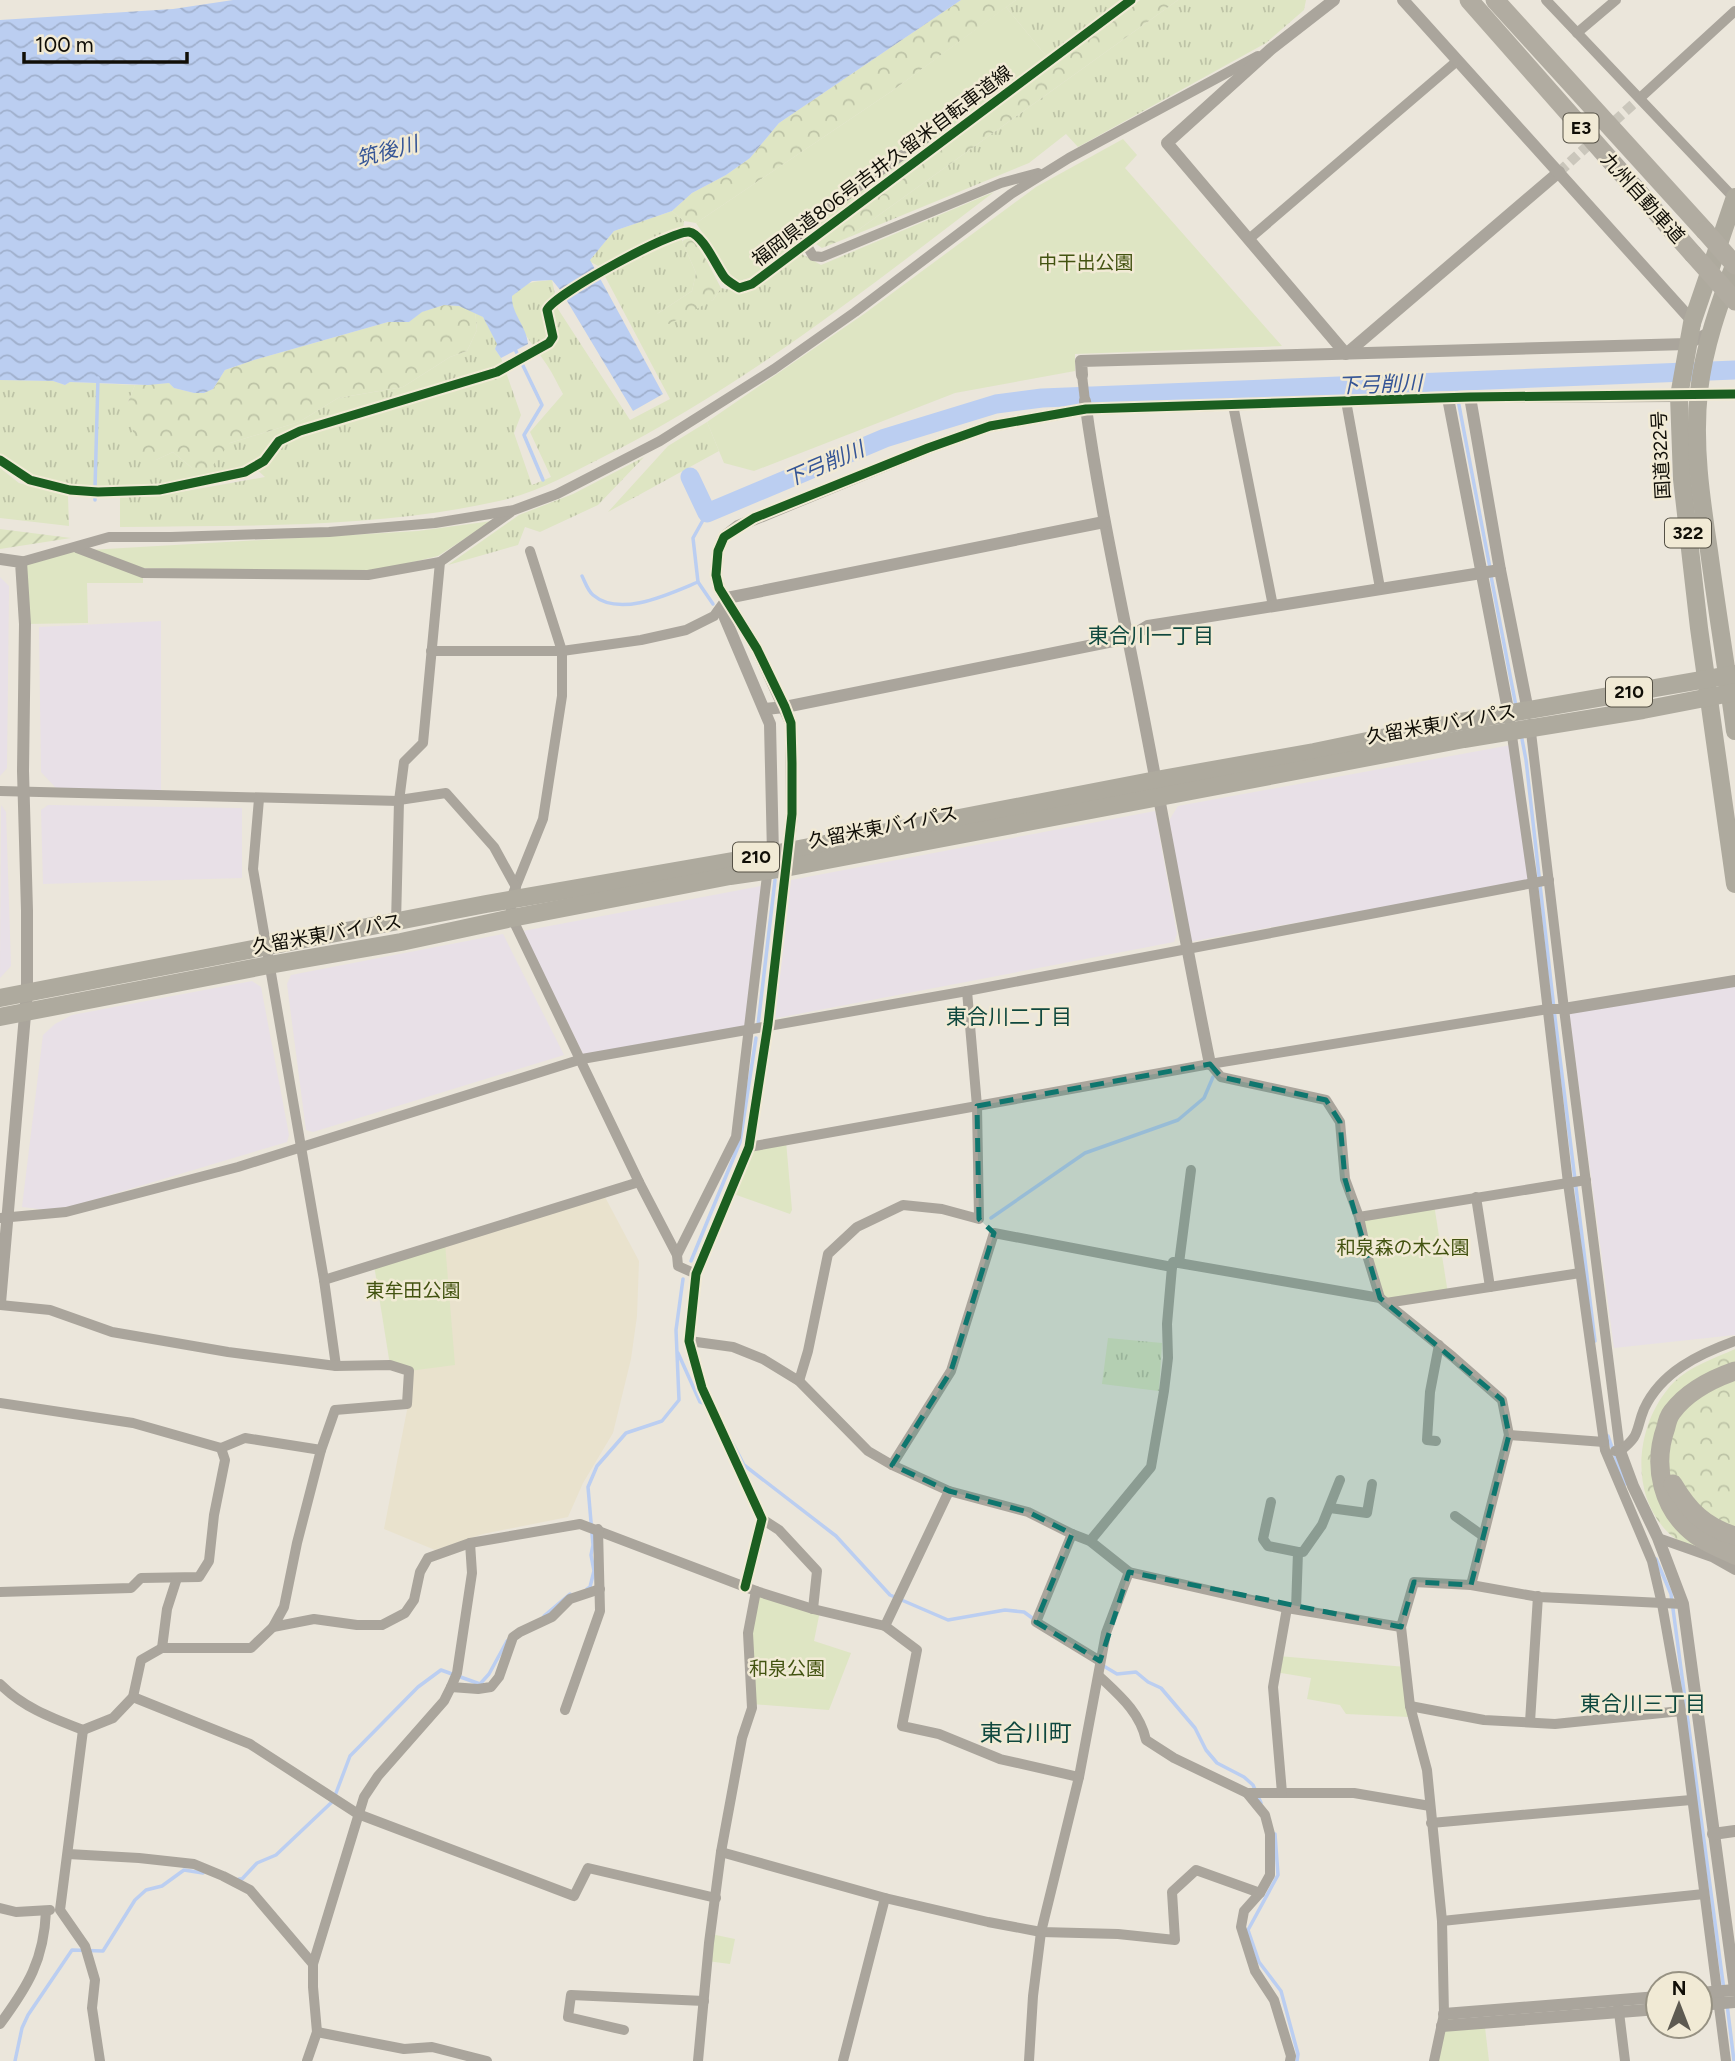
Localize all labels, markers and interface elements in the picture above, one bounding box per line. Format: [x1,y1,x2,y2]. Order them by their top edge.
scale bar [24,21,187,65]
text: 100 m [35,32,94,57]
street label: 福岡県道806号吉井久留米自転車道線 [747,61,1017,271]
road number: E3 [1564,113,1598,142]
water label: 筑後川 [353,130,423,171]
street label: 九州自動車道 [1596,148,1690,248]
park label: 中干出公園 [1038,251,1134,274]
water label: 下弓削川 [1338,370,1424,398]
street label: 国道322号 [1647,410,1675,500]
water label: 下弓削川 [780,435,869,492]
road number: 322 [1665,518,1711,548]
district label: 東合川一丁目 [1088,623,1214,648]
road number: 210 [1606,678,1652,706]
street label: 久留米東バイパス [1364,700,1518,748]
street label: 久留米東バイパス [806,801,960,853]
road number: 210 [733,842,779,872]
street label: 久留米東バイパス [250,910,404,958]
district label: 東合川二丁目 [946,1004,1072,1029]
park label: 和泉森の木公園 [1336,1236,1470,1259]
park label: 東牟田公園 [365,1279,461,1302]
park label: 和泉公園 [749,1657,825,1680]
district label: 東合川三丁目 [1580,1691,1706,1716]
district label: 東合川町 [980,1719,1072,1747]
north arrow [1644,1970,1714,2040]
text: N [1672,1977,1686,2000]

